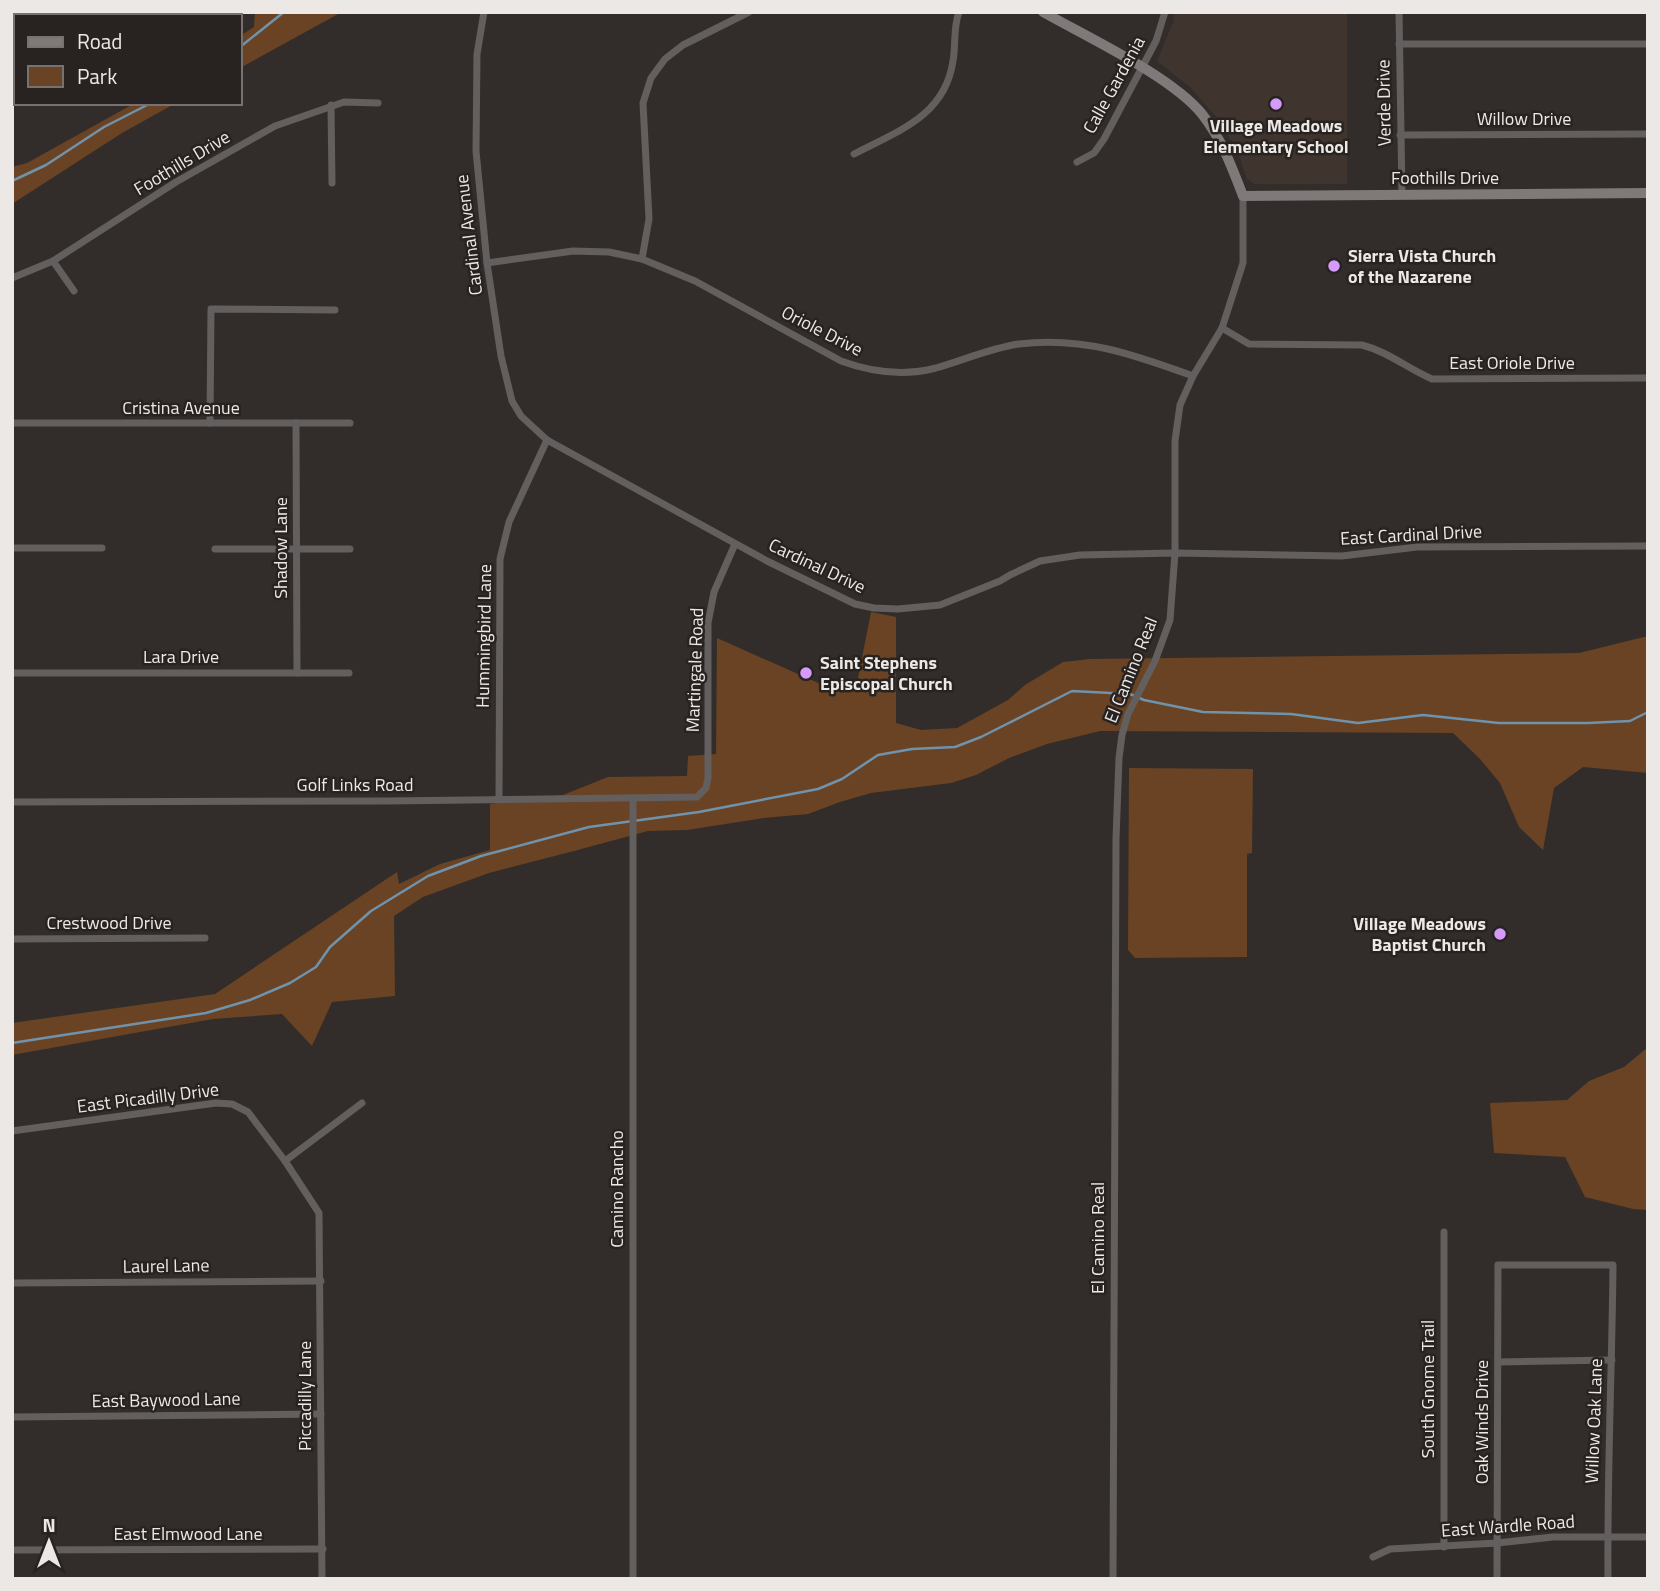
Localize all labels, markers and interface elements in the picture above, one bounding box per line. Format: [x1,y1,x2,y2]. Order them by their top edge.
legend [14,14,242,105]
text: Road [77,25,122,57]
street label: Calle Gardenia [1076,31,1151,138]
street label: Verde Drive [1369,59,1398,147]
text: Park [77,60,117,92]
marker: Village Meadows Elementary School [1268,96,1284,112]
street label: Willow Drive [1477,105,1571,132]
place label: Village Meadows Elementary School [1203,112,1349,160]
street label: Foothills Drive [128,123,235,202]
street label: Foothills Drive [1391,164,1499,191]
street label: Cardinal Avenue [448,173,489,297]
place label: Sierra Vista Church of the Nazarene [1348,242,1496,290]
marker: Sierra Vista Church of the Nazarene [1326,258,1342,274]
street label: Oriole Drive [777,299,868,363]
street label: East Oriole Drive [1449,349,1575,376]
street label: Cristina Avenue [122,394,240,421]
street label: Shadow Lane [267,497,294,599]
street label: East Cardinal Drive [1339,517,1483,552]
street label: Cardinal Drive [764,531,870,600]
street label: Hummingbird Lane [469,564,498,708]
street label: Martingale Road [679,607,710,733]
street label: El Camino Real [1097,613,1164,727]
street label: Lara Drive [143,643,219,670]
place label: Saint Stephens Episcopal Church [820,649,953,697]
marker: Saint Stephens Episcopal Church [798,665,814,681]
street label: Golf Links Road [297,771,413,798]
street label: Crestwood Drive [46,909,172,936]
place label: Village Meadows Baptist Church [1353,910,1486,958]
marker: Village Meadows Baptist Church [1492,926,1508,942]
street label: East Picadilly Drive [75,1075,221,1120]
street label: Camino Rancho [603,1130,630,1248]
street label: El Camino Real [1084,1182,1111,1294]
street label: Laurel Lane [122,1251,210,1280]
street label: South Gnome Trail [1414,1320,1441,1458]
street label: Piccadilly Lane [291,1341,318,1451]
street label: Willow Oak Lane [1578,1358,1609,1484]
street label: Oak Winds Drive [1468,1360,1495,1484]
street label: East Baywood Lane [91,1385,241,1414]
north arrow [14,1507,84,1577]
street label: East Wardle Road [1440,1507,1576,1544]
text: N [42,1510,56,1539]
street label: East Elmwood Lane [113,1520,263,1547]

